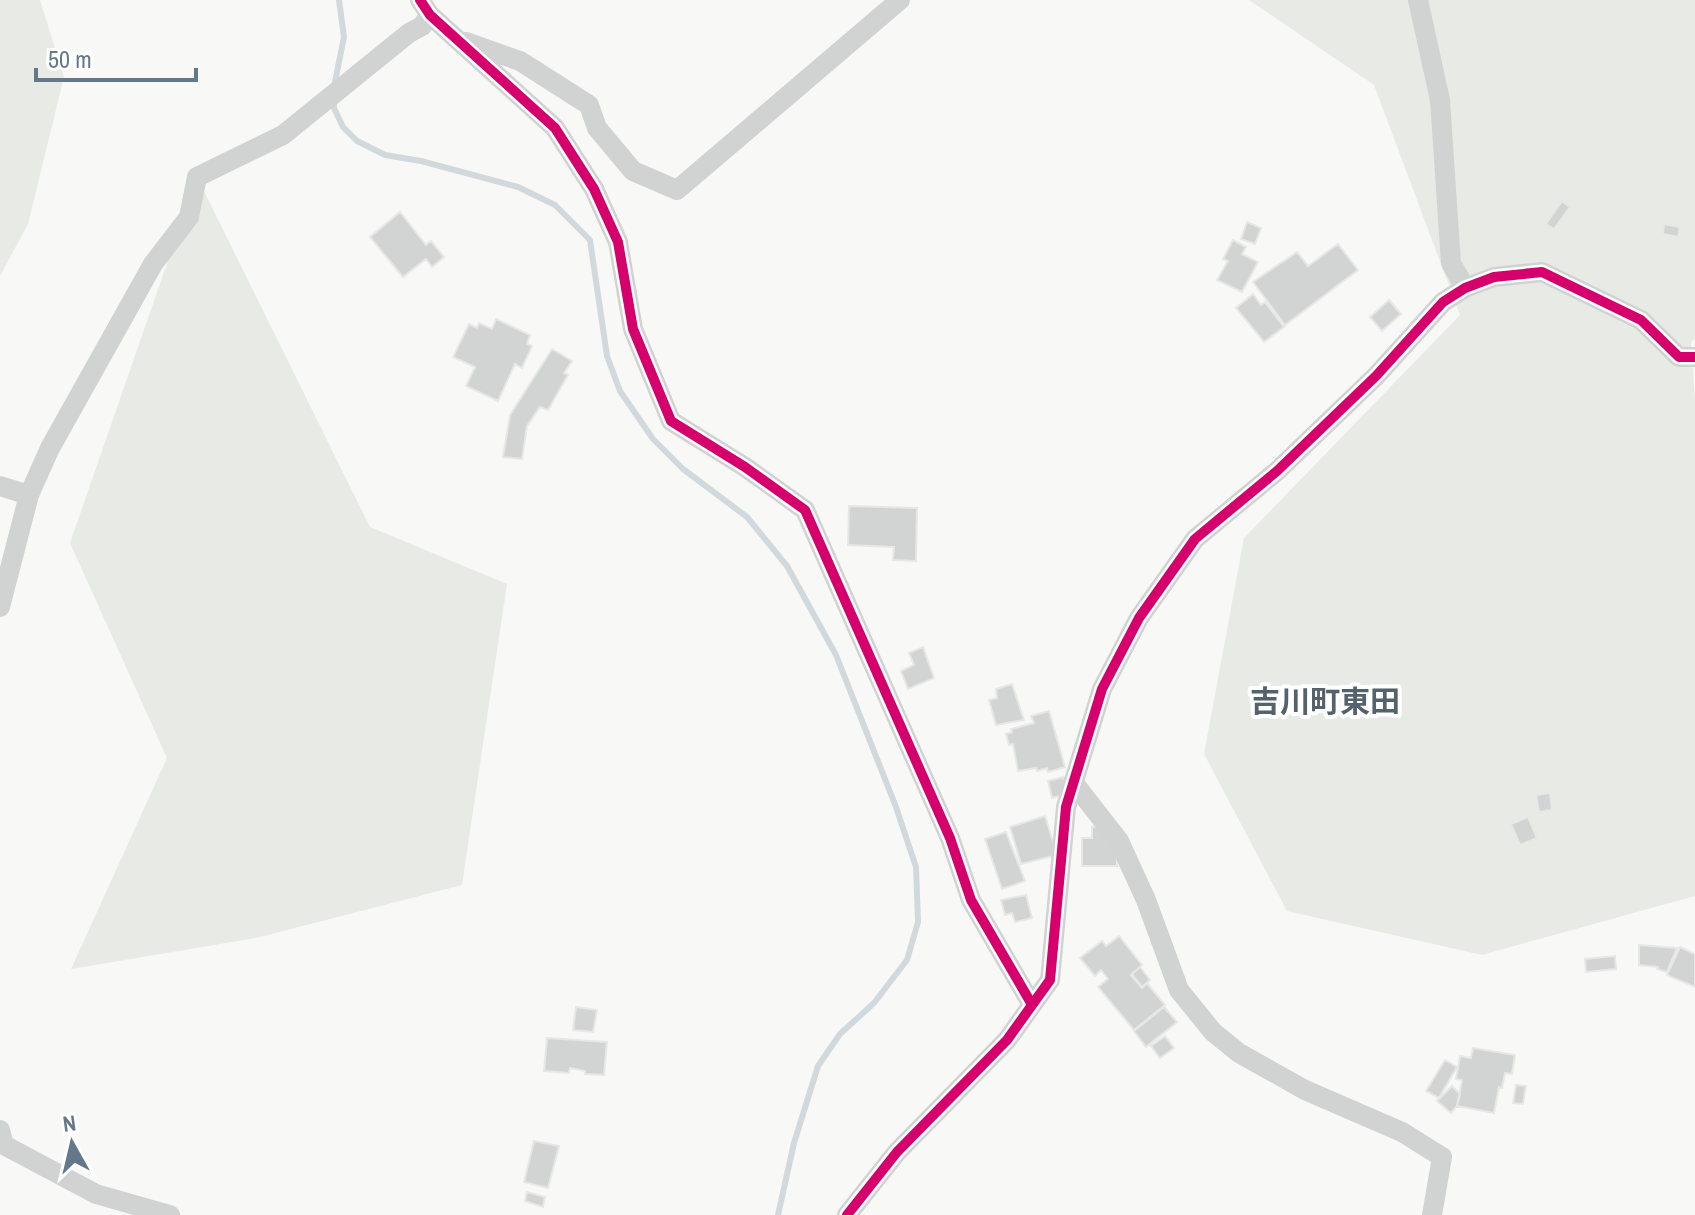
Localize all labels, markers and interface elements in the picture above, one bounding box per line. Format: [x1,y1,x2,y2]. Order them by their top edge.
scale bar [36,32,196,82]
text: 50 m [48,43,92,75]
district label: 吉川町東田 [1250,681,1400,721]
north arrow [32,1103,112,1183]
text: N [61,1107,78,1139]

